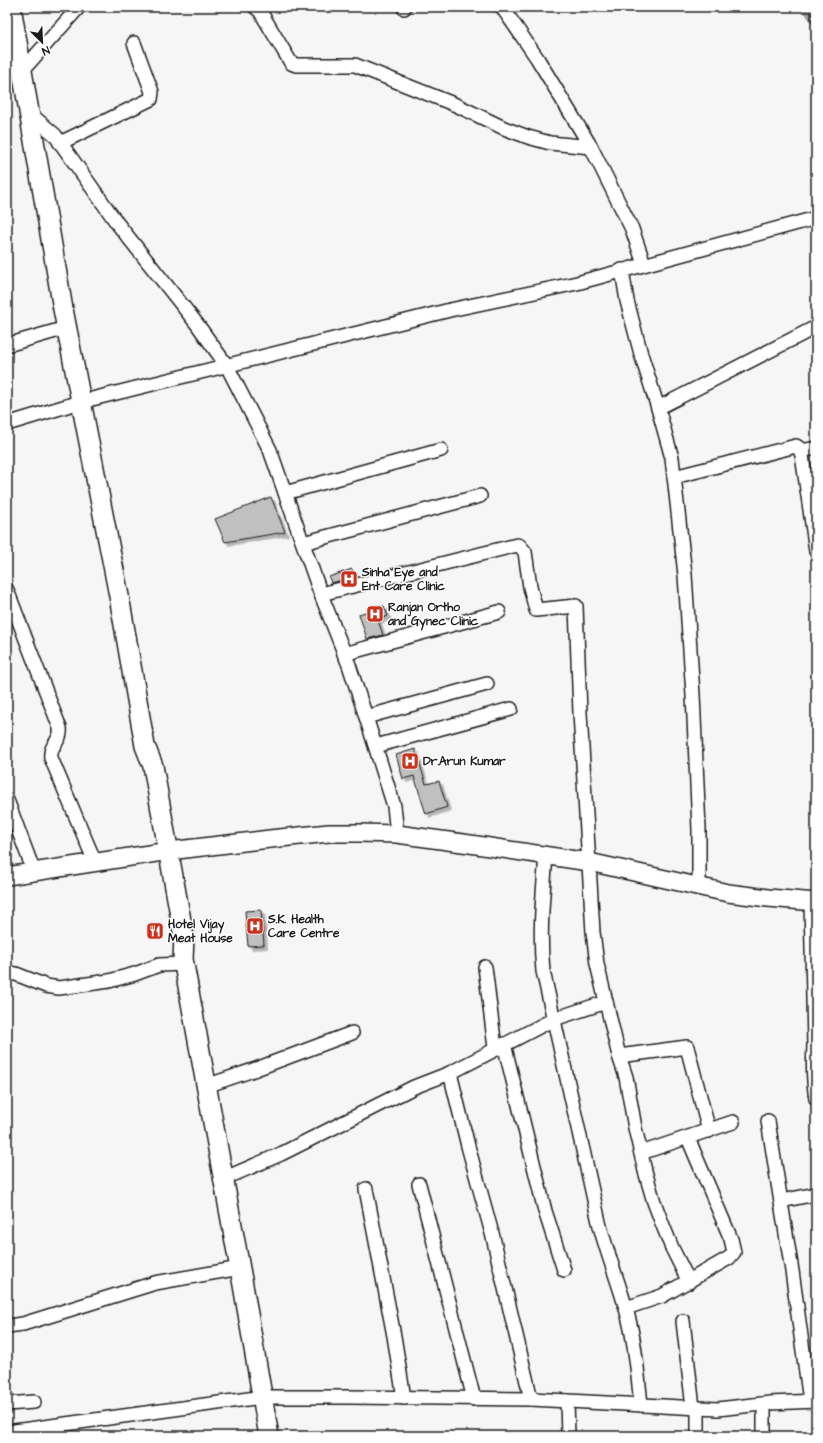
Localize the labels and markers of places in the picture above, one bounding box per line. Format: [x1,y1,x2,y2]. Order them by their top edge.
place label: Sinha Eye and Ent Care Clinic [361,564,445,595]
hospital icon: Sinha Eye and Ent Care Clinic [339,569,359,589]
place label: Ranjan Ortho and Gynec Clinic [387,599,479,631]
hospital icon: Ranjan Ortho and Gynec Clinic [365,604,385,624]
hospital icon: Dr.Arun Kumar [400,751,420,771]
place label: Dr.Arun Kumar [423,753,506,770]
place label: S.K. Health Care Centre [267,911,340,942]
place label: Hotel Vijay Meat House [168,916,233,947]
hospital icon: S.K. Health Care Centre [245,916,265,936]
restaurant icon: Hotel Vijay Meat House [145,921,165,941]

